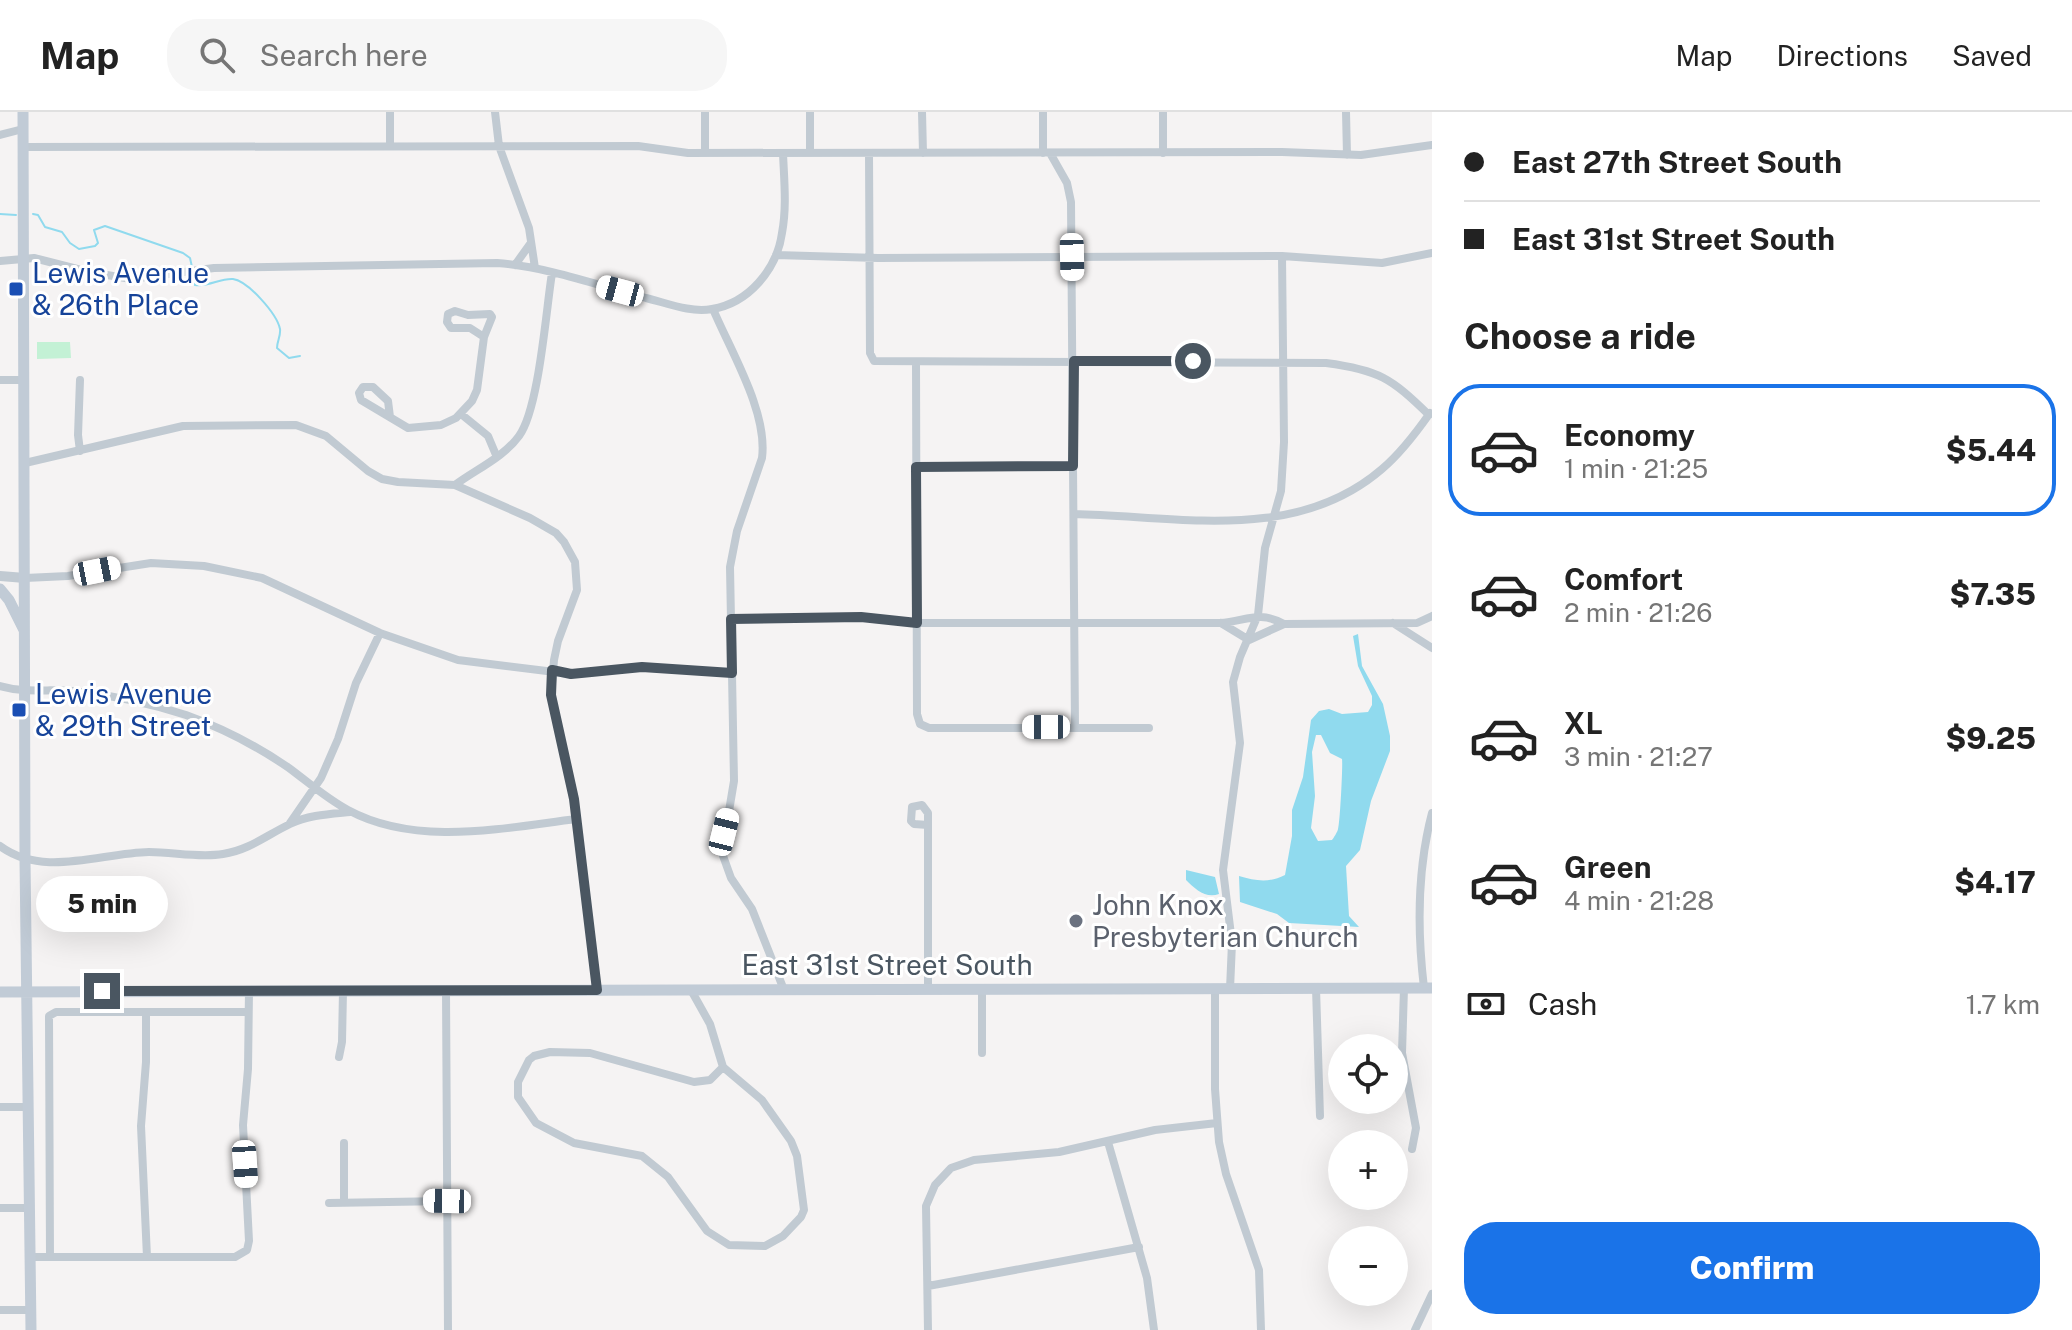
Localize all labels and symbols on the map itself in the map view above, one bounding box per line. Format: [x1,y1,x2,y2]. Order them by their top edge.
car [1060,233,1084,281]
place label: Lewis Avenue & 26th Place [32,256,209,321]
car [594,273,646,309]
marker: Lewis Avenue & 26th Place [7,280,25,298]
route start [1175,343,1211,379]
car [71,555,123,587]
place label: Lewis Avenue & 29th Street [35,677,212,742]
marker: Lewis Avenue & 29th Street [10,701,28,719]
car [1022,715,1070,739]
car [707,806,741,858]
callout: 5 min [36,875,168,931]
place label: John Knox Presbyterian Church [1092,888,1359,953]
marker: John Knox Presbyterian Church [1067,912,1085,930]
street label: East 31st Street South [741,948,1033,981]
route end [84,973,120,1009]
car [231,1139,259,1189]
car [423,1189,471,1213]

